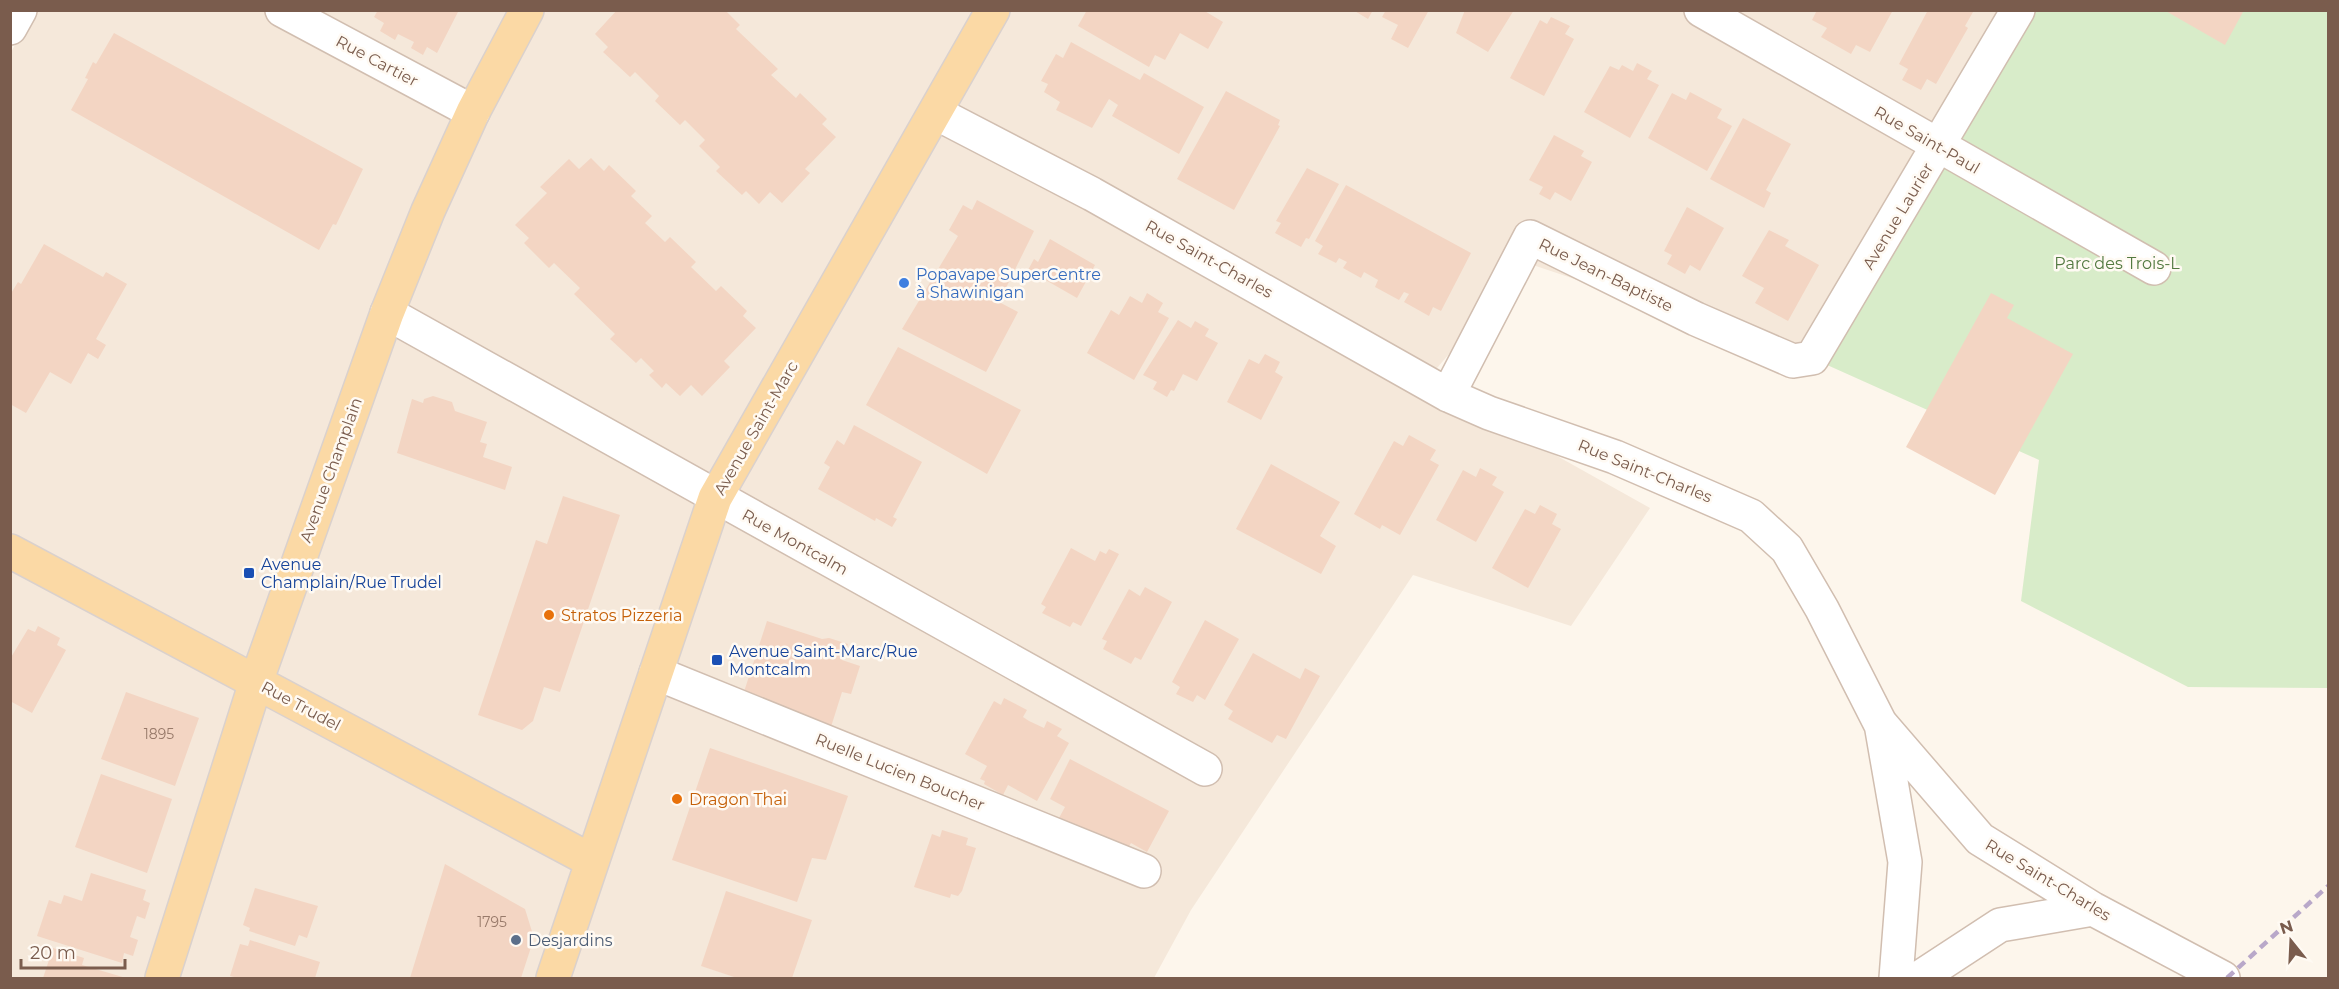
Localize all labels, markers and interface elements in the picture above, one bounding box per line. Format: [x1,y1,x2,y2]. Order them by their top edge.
street label: Rue Cartier [333,31,421,91]
street label: Rue Saint-Paul [1871,102,1983,178]
street label: Avenue Laurier [1859,159,1937,273]
street label: Rue Saint-Charles [1142,216,1276,302]
street label: Rue Jean-Baptiste [1536,234,1676,316]
park label: Parc des Trois-L [2054,254,2180,273]
place label: Popavape SuperCentre à Shawinigan [916,265,1101,302]
marker: Popavape SuperCentre à Shawinigan [897,276,911,290]
street label: Avenue Saint-Marc [710,358,802,498]
street label: Avenue Champlain [296,395,366,545]
street label: Rue Saint-Charles [1575,435,1715,507]
street label: Rue Montcalm [739,505,851,579]
place label: Avenue Champlain/Rue Trudel [261,555,442,592]
marker: Avenue Champlain/Rue Trudel [242,566,256,580]
place label: Stratos Pizzeria [561,606,682,625]
marker: Stratos Pizzeria [542,608,556,622]
place label: Avenue Saint-Marc/Rue Montcalm [729,642,918,679]
marker: Avenue Saint-Marc/Rue Montcalm [710,653,724,667]
street label: Rue Trudel [258,677,344,735]
house number: 1895 [144,725,174,743]
street label: Ruelle Lucien Boucher [813,729,987,815]
place label: Dragon Thai [689,790,787,809]
marker: Dragon Thai [670,792,684,806]
street label: Rue Saint-Charles [1982,835,2114,925]
north arrow [2261,911,2321,971]
house number: 1795 [477,913,507,931]
text: N [2277,916,2296,938]
place label: Desjardins [528,931,613,950]
scale bar [21,932,124,970]
marker: Desjardins [509,933,523,947]
text: 20 m [30,942,76,964]

